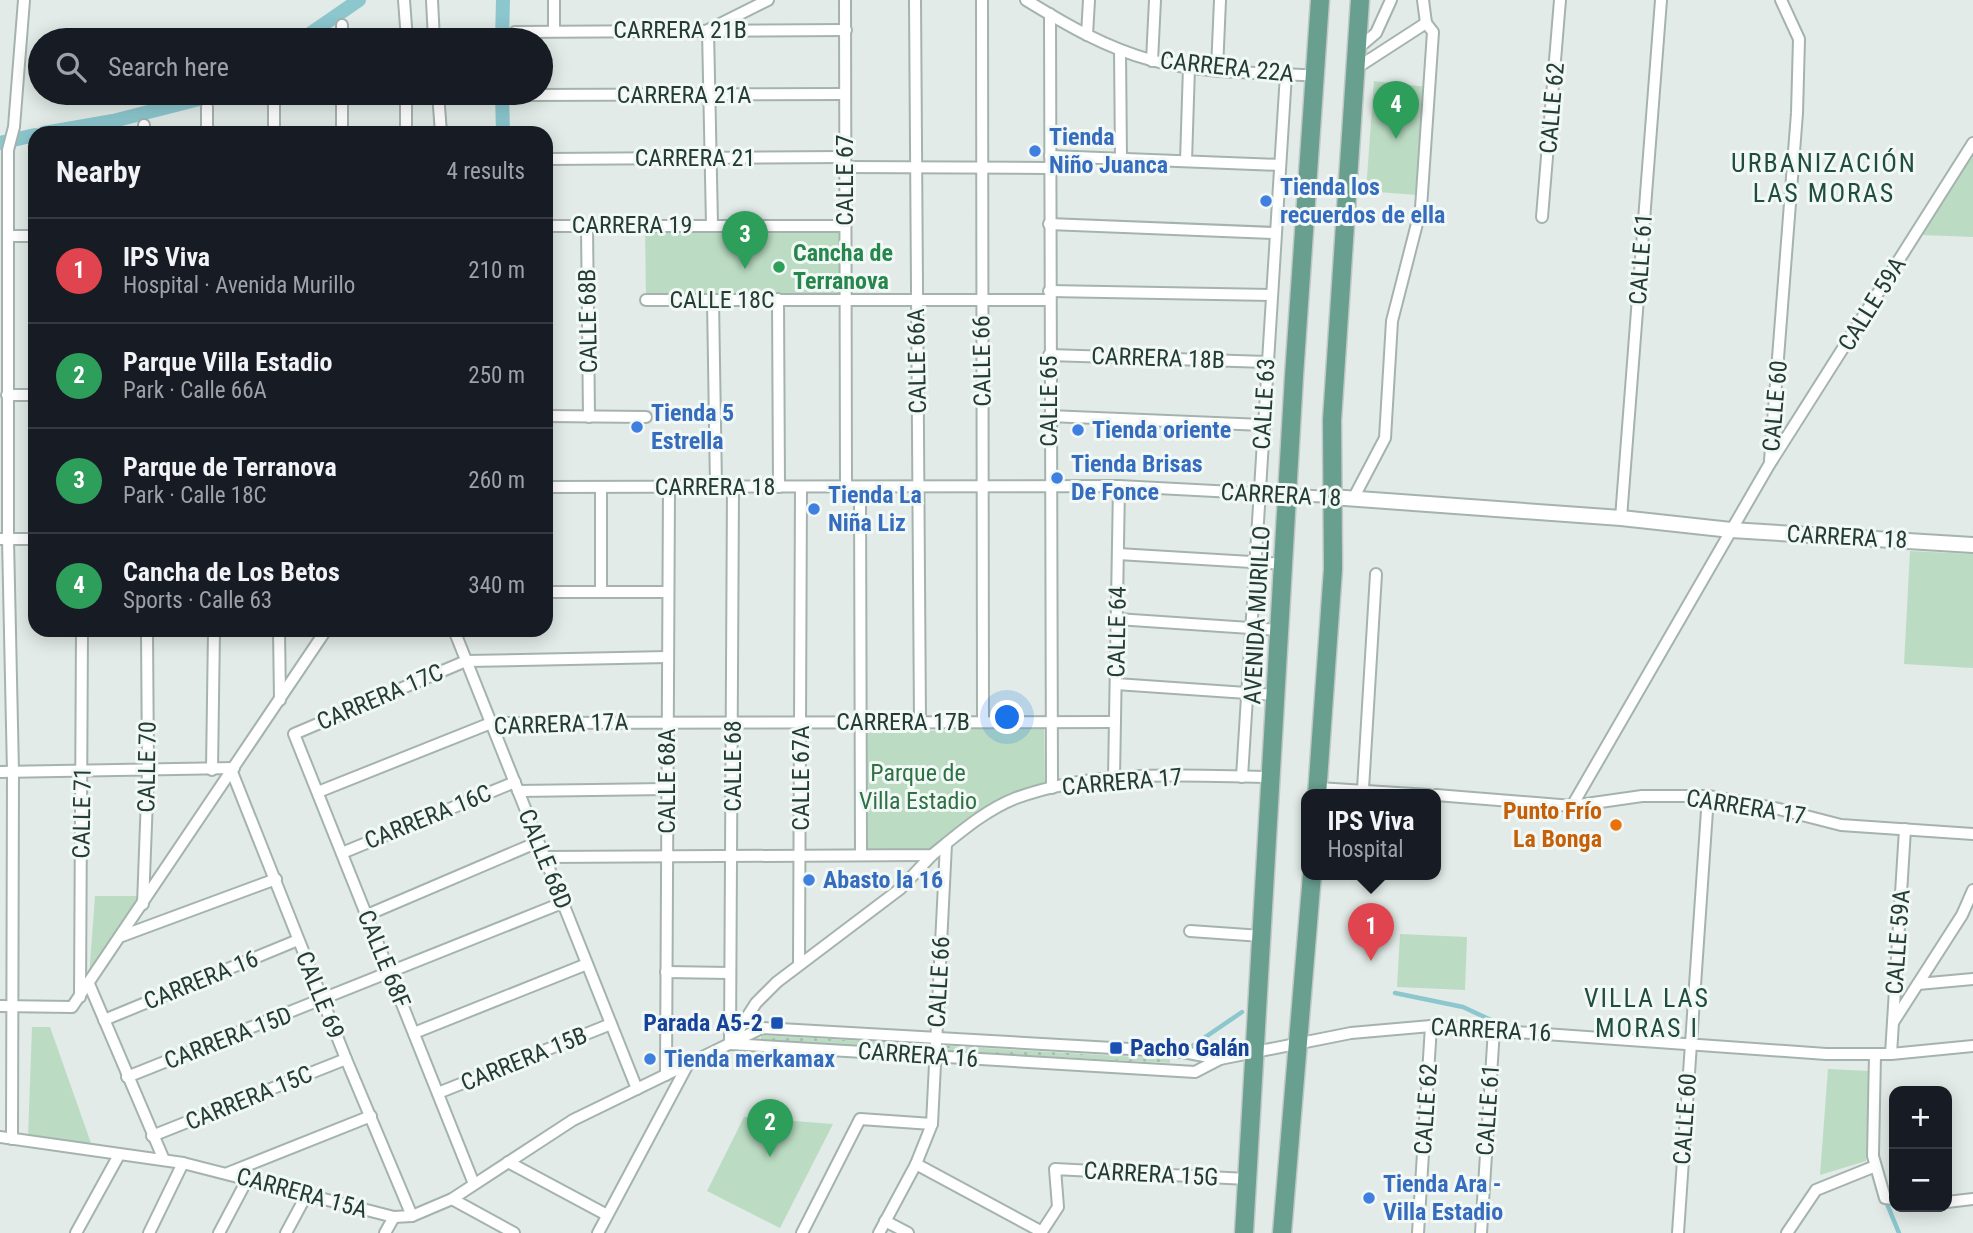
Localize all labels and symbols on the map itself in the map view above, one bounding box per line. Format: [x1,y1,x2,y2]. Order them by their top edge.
street label: CARRERA 21B [613,16,747,44]
street label: CARRERA 22A [1159,46,1295,88]
street label: CALLE 62 [1534,61,1570,155]
street label: CARRERA 21A [617,81,751,109]
pin: 4 [1373,81,1419,139]
place label: Tienda Niño Juanca [1049,123,1168,179]
street label: CALLE 67 [831,134,859,226]
marker: Tienda Niño Juanca [1027,143,1043,159]
street label: CARRERA 21 [635,144,755,172]
district label: URBANIZACIÓN LAS MORAS [1731,148,1917,208]
place label: Tienda los recuerdos de ella [1280,173,1445,229]
marker: Tienda los recuerdos de ella [1258,193,1274,209]
street label: CARRERA 19 [572,211,692,239]
pin: 3 [722,211,768,269]
street label: CALLE 61 [1624,212,1658,306]
place label: Cancha de Terranova [793,239,893,295]
street label: CALLE 59A [1832,252,1912,356]
marker: Cancha de Terranova [771,259,787,275]
street label: CALLE 68B [573,269,603,373]
street label: CALLE 18C [669,286,775,314]
street label: CALLE 66A [902,308,932,414]
street label: CALLE 66 [967,315,997,407]
street label: CARRERA 18B [1091,342,1225,374]
street label: CALLE 65 [1035,355,1063,447]
street label: CALLE 63 [1248,358,1280,450]
street label: CALLE 60 [1757,359,1793,453]
place label: Tienda 5 Estrella [651,399,734,455]
place label: Tienda oriente [1092,416,1231,444]
marker: Tienda 5 Estrella [629,419,645,435]
marker: Tienda oriente [1070,422,1086,438]
place label: Tienda Brisas De Fonce [1071,450,1203,506]
marker: Tienda Brisas De Fonce [1049,470,1065,486]
street label: CARRERA 18 [655,473,775,501]
street label: CARRERA 18 [1220,478,1342,512]
place label: Tienda La Niña Liz [828,481,922,537]
marker: Tienda La Niña Liz [806,501,822,517]
street label: CARRERA 18 [1786,520,1908,554]
street label: AVENIDA MURILLO [1238,525,1276,705]
street label: CALLE 64 [1102,586,1132,678]
street label: CARRERA 17C [313,658,447,736]
your location [990,700,1024,734]
street label: CARRERA 17A [493,708,629,740]
street label: CARRERA 17B [836,708,970,736]
street label: CALLE 68 [719,720,747,812]
street label: CALLE 70 [132,721,162,813]
street label: CALLE 67A [787,725,815,831]
street label: CALLE 68A [653,728,681,834]
park label: Parque de Villa Estadio [859,759,977,815]
street label: CARRERA 17 [1061,763,1183,801]
street label: CALLE 71 [67,767,97,859]
street label: CARRERA 16C [361,779,495,855]
street label: CARRERA 17 [1684,784,1808,830]
place label: Punto Frío La Bonga [1503,797,1602,853]
street label: CALLE 68D [512,805,578,913]
marker: Punto Frío La Bonga [1608,817,1624,833]
place label: Abasto la 16 [823,866,943,894]
marker: Abasto la 16 [801,872,817,888]
street label: CALLE 59A [1880,888,1916,995]
pin: 1 [1348,903,1394,961]
street label: CALLE 68F [352,906,416,1012]
street label: CALLE 66 [923,936,955,1028]
street label: CARRERA 16 [140,944,262,1016]
street label: CALLE 69 [290,947,350,1043]
district label: VILLA LAS MORAS I [1584,983,1710,1043]
street label: CARRERA 15D [160,1001,296,1075]
place label: Parada A5-2 [643,1009,763,1037]
street label: CARRERA 16 [1430,1013,1552,1047]
marker: Parada A5-2 [769,1015,785,1031]
street label: CARRERA 15B [457,1021,591,1097]
place label: Pacho Galán [1130,1034,1250,1062]
street label: CARRERA 16 [857,1037,979,1073]
marker: Pacho Galán [1108,1040,1124,1056]
place label: Tienda merkamax [664,1045,835,1073]
marker: Tienda merkamax [642,1051,658,1067]
street label: CARRERA 15C [182,1060,316,1136]
street label: CALLE 62 [1409,1062,1443,1156]
street label: CALLE 61 [1471,1063,1505,1157]
street label: CALLE 60 [1668,1072,1702,1166]
pin: 2 [747,1099,793,1157]
street label: CARRERA 15G [1083,1156,1219,1192]
street label: CARRERA 15A [233,1162,371,1224]
place label: Tienda Ara - Villa Estadio [1383,1170,1503,1226]
marker: Tienda Ara - Villa Estadio [1361,1190,1377,1206]

